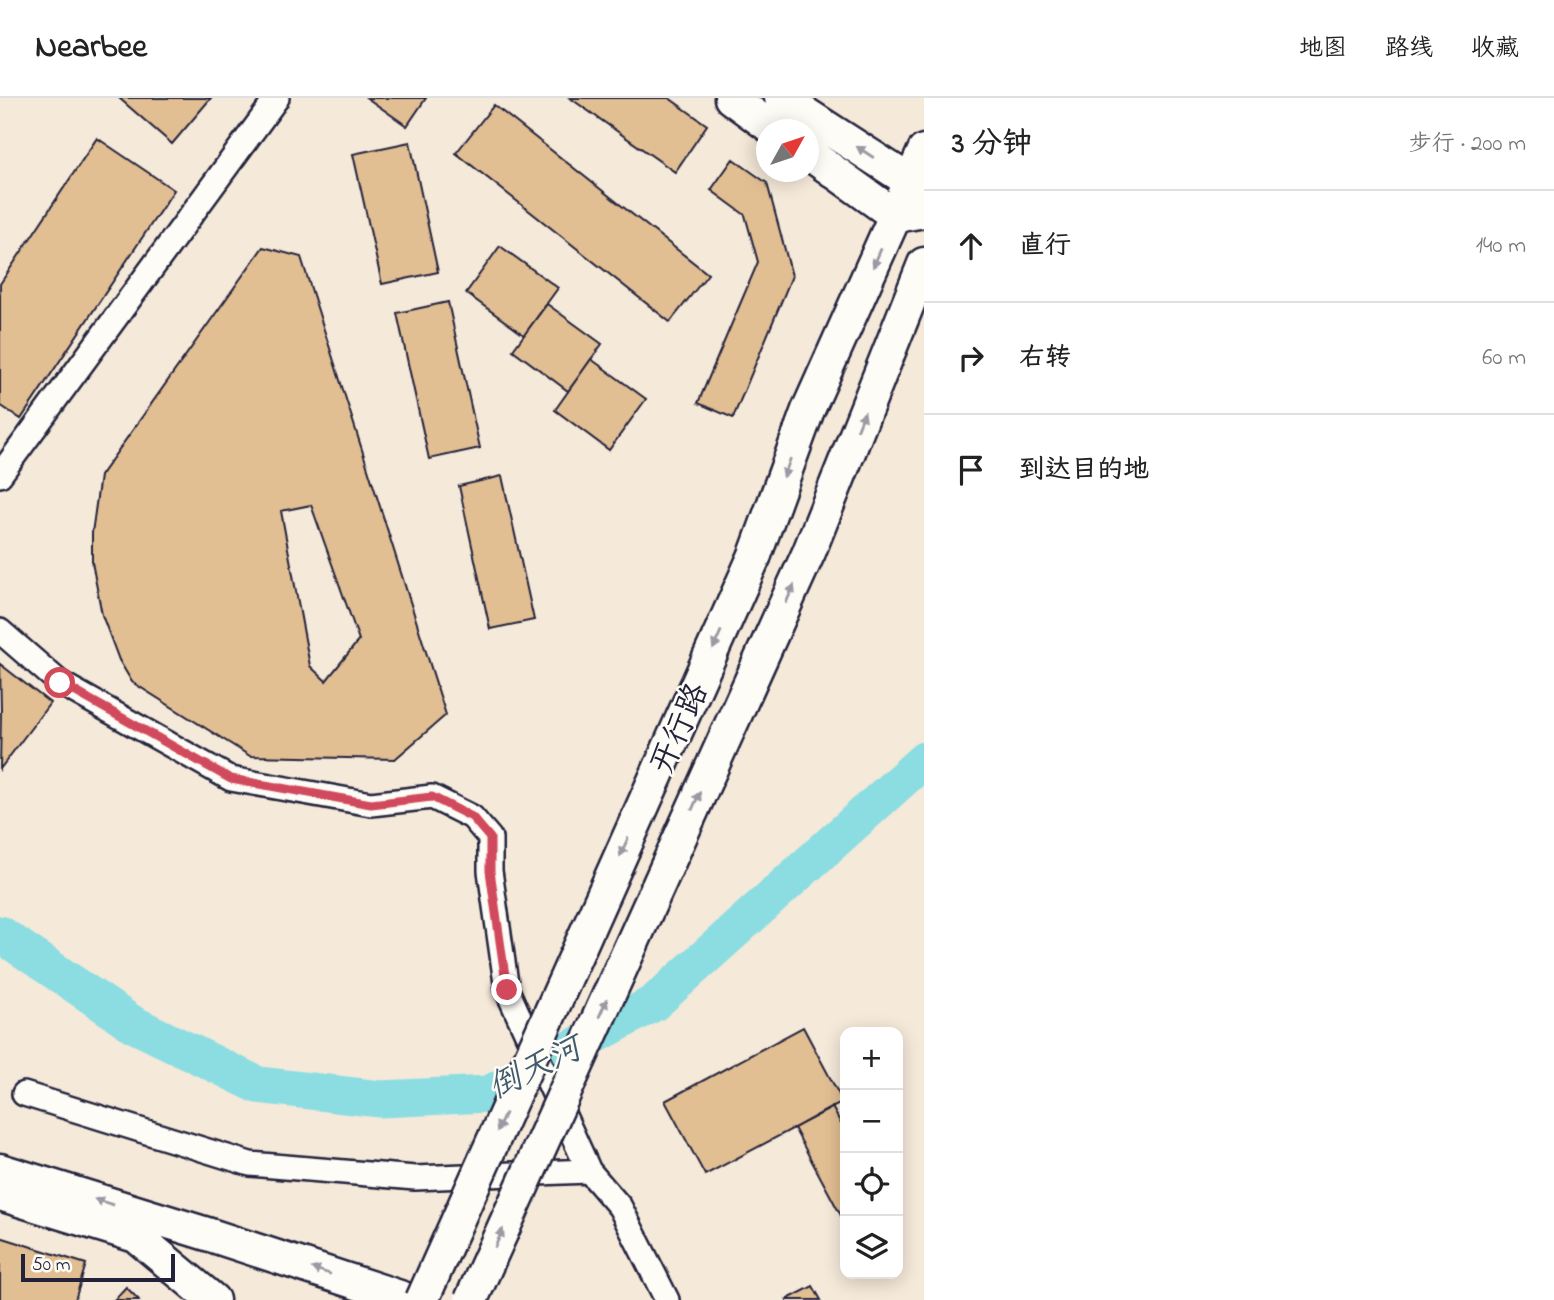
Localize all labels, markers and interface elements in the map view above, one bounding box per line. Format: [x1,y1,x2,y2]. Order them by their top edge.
text: Nearbee [35,24,147,72]
text: 地图 [1299,32,1347,67]
text: 路线 [1385,32,1433,67]
text: 收藏 [1471,32,1519,67]
north arrow [756,119,819,182]
text: 3 分钟 [952,123,1032,167]
text: 步行 · 200 m [1409,128,1526,161]
one-way arrow [855,146,874,159]
icon: ahead [952,227,990,265]
text: 直行 [1019,228,1071,266]
text: 140 m [1476,230,1526,263]
one-way arrow [871,248,882,269]
icon: right [952,339,990,377]
text: 右转 [1019,340,1071,378]
text: 60 m [1482,342,1526,375]
one-way arrow [856,410,867,431]
icon: arrive [952,451,990,489]
text: 到达目的地 [1019,452,1149,490]
one-way arrow [782,457,793,478]
one-way arrow [784,584,796,604]
one-way arrow [711,630,723,650]
route start [44,667,75,698]
street label: 开行路 [640,676,722,783]
one-way arrow [690,791,702,811]
one-way arrow [618,837,629,858]
route end [491,974,522,1005]
one-way arrow [597,998,609,1018]
water label: 倒天河 [481,1024,595,1113]
map controls [840,1027,903,1279]
button: + [840,1027,903,1090]
button: − [840,1090,903,1153]
one-way arrow [495,1112,507,1132]
button: locate [840,1153,903,1216]
one-way arrow [94,1196,115,1206]
button: layers [840,1216,903,1279]
one-way arrow [493,1228,505,1248]
scale bar [21,1251,175,1283]
text: 50 m [32,1252,71,1279]
one-way arrow [310,1265,331,1276]

